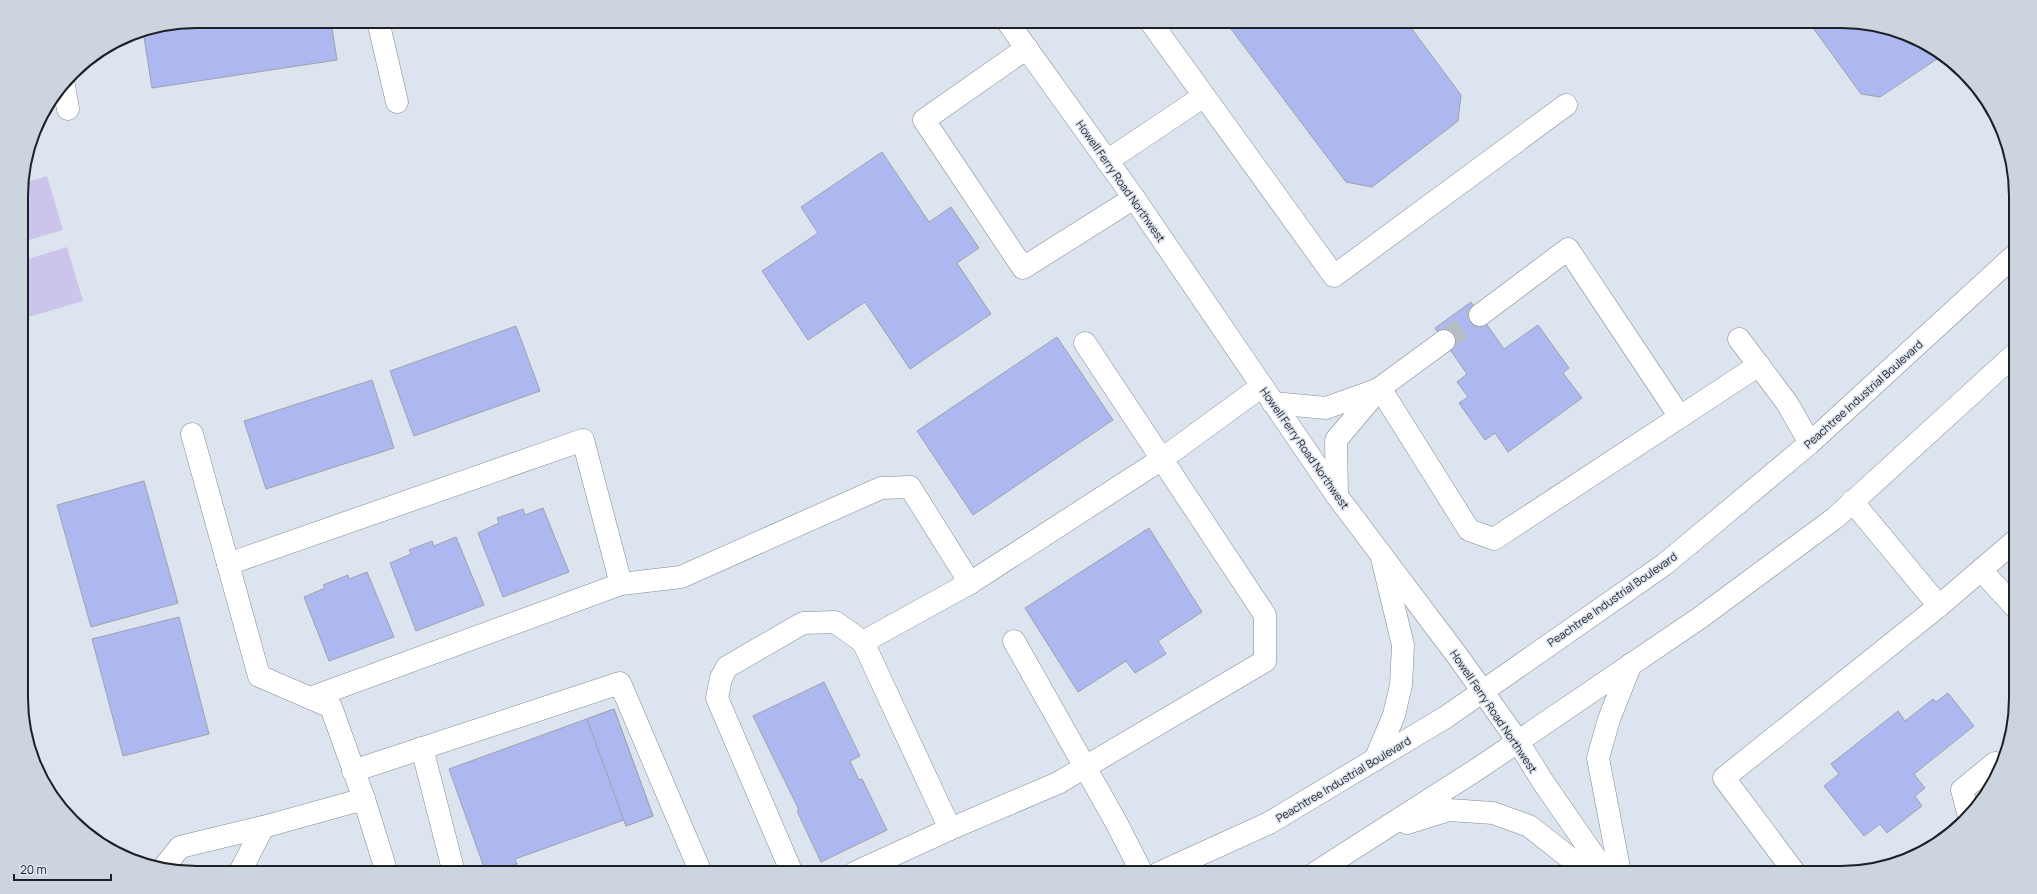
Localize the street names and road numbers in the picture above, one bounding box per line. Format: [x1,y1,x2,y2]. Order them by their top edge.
street label: Howell Ferry Road Northwest [1073,117,1169,245]
street label: Peachtree Industrial Boulevard [1800,337,1926,451]
street label: Howell Ferry Road Northwest [1257,384,1353,512]
street label: Peachtree Industrial Boulevard [1544,548,1680,650]
street label: Howell Ferry Road Northwest [1447,646,1541,776]
street label: Peachtree Industrial Boulevard [1273,733,1413,825]

